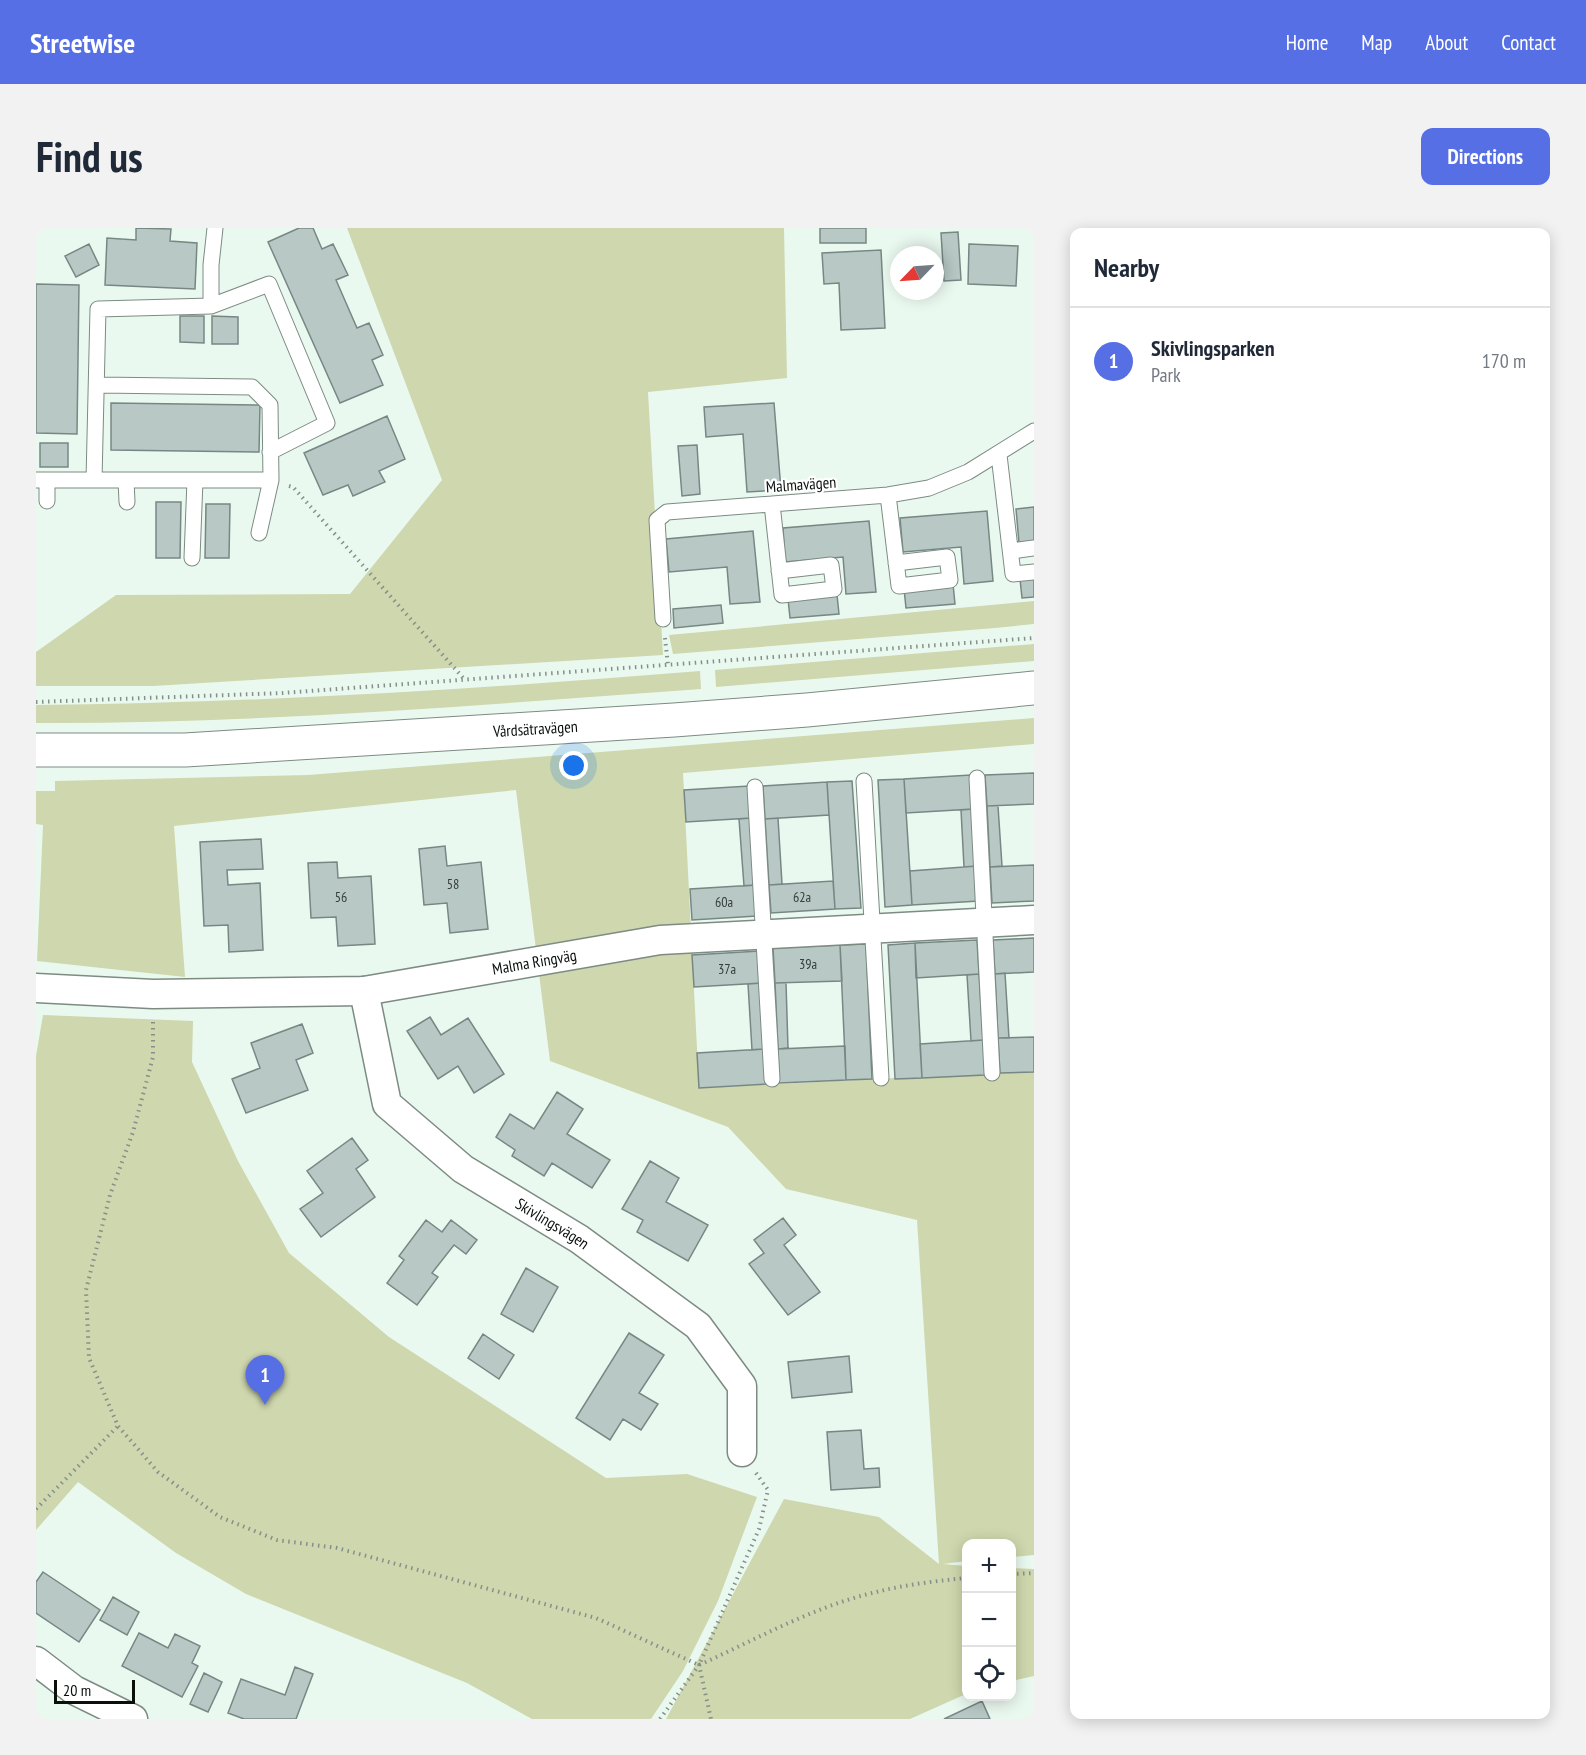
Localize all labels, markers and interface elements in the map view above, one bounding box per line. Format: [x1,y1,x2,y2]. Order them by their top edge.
text: Streetwise [30,24,135,61]
text: Home [1286,29,1328,56]
text: Map [1361,29,1392,56]
text: About [1425,29,1468,56]
text: Contact [1501,29,1556,56]
button: Directions [1421,128,1550,185]
text: Find us [36,129,143,184]
north arrow [890,246,944,300]
text: Nearby [1094,251,1159,284]
text: Skivlingsparken [1151,334,1275,362]
text: 1 [1109,348,1118,374]
text: 170 m [1482,348,1526,374]
text: Park [1151,362,1181,388]
street label: Malmavägen [765,472,837,496]
street label: Vårdsätravägen [491,716,578,741]
your location [559,751,588,780]
house number: 58 [447,875,459,893]
house number: 56 [335,888,347,906]
house number: 62a [793,888,811,906]
house number: 60a [715,893,733,911]
street label: Malma Ringväg [491,945,578,979]
house number: 39a [799,955,817,973]
house number: 37a [718,960,736,978]
street label: Skivlingsvägen [512,1193,593,1253]
pin: 1 [246,1356,284,1405]
map controls [962,1539,1016,1701]
button: + [962,1539,1016,1593]
button: − [962,1593,1016,1647]
button: locate [962,1647,1016,1701]
scale bar [54,1677,135,1704]
text: 20 m [63,1680,91,1700]

